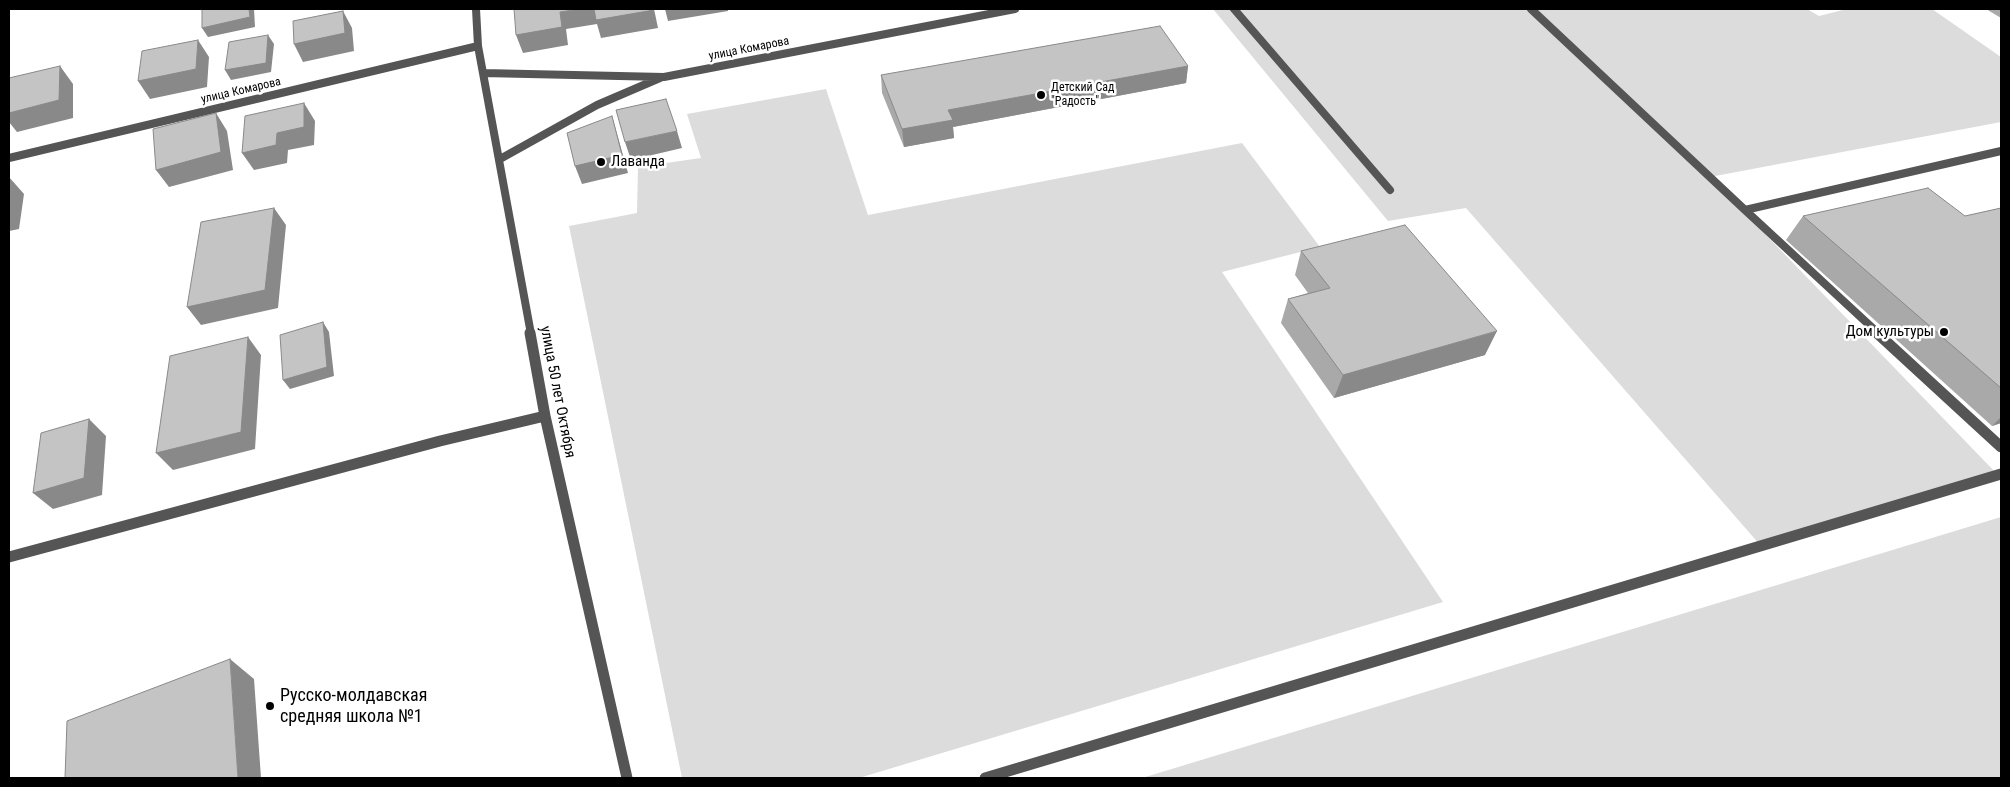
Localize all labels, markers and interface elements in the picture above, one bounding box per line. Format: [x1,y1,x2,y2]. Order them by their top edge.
street label: улица Комарова [708,34,790,64]
street label: улица Комарова [200,75,282,107]
place label: Детский Сад "Радость" [1051,81,1114,109]
marker: Детский Сад "Радость" [1035,89,1047,101]
place label: Лаванда [611,153,665,171]
marker: Лаванда [595,156,607,168]
place label: Дом культуры [1846,323,1934,341]
street label: улица 50 лет Октября [535,324,579,460]
marker: Дом культуры [1938,326,1950,338]
place label: Русско-молдавская средняя школа №1 [280,685,427,728]
marker: Русско-молдавская средняя школа №1 [264,700,276,712]

